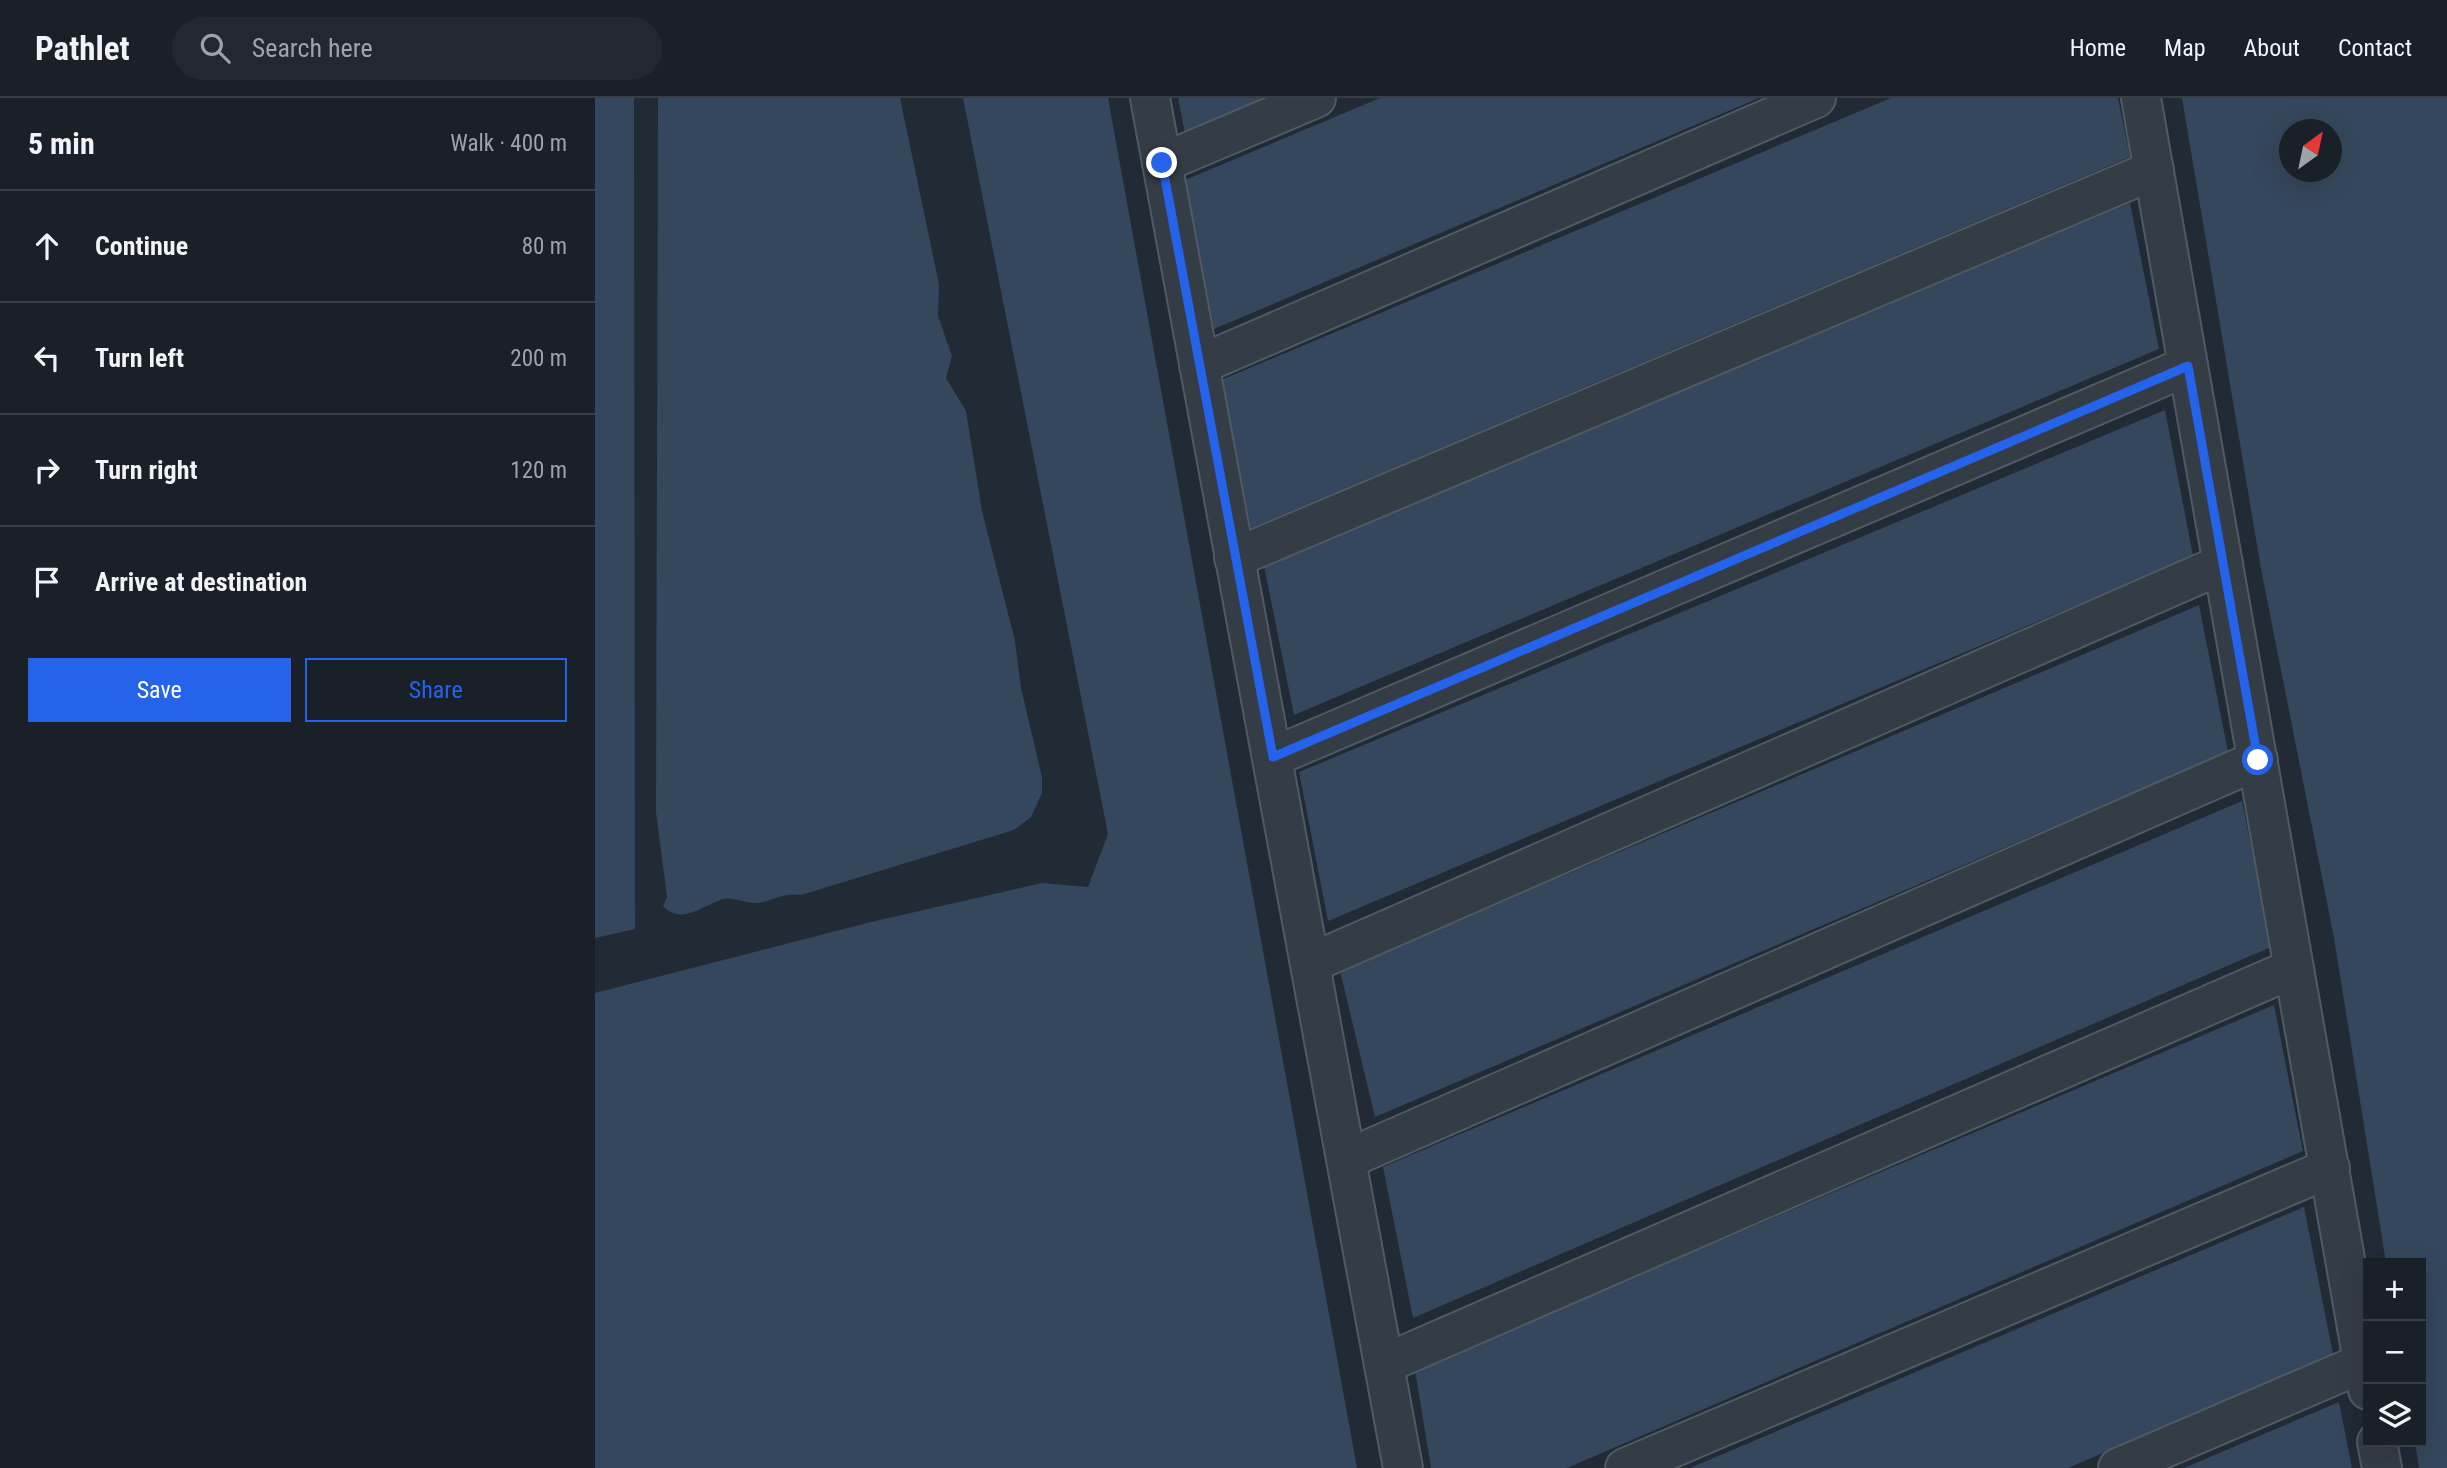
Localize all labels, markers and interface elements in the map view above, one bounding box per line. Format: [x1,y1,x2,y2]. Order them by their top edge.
search box [172,17,662,80]
text: Pathlet [35,29,130,68]
icon: search [196,29,234,67]
text: Search here [252,33,373,63]
text: Home [2070,34,2126,62]
text: Map [2164,34,2206,62]
text: About [2244,34,2300,62]
text: Contact [2338,34,2412,62]
north arrow [2279,119,2342,182]
text: 5 min [28,126,95,161]
text: Walk · 400 m [450,130,567,157]
route end [1146,147,1177,178]
icon: ahead [28,227,66,265]
text: Continue [95,231,188,261]
text: 80 m [522,233,567,260]
icon: left [28,339,66,377]
text: Turn left [95,343,184,373]
text: 200 m [510,345,567,372]
icon: right [28,451,66,489]
text: Turn right [95,455,197,485]
text: 120 m [510,457,567,484]
icon: arrive [28,563,66,601]
text: Arrive at destination [95,567,307,597]
button: Save [28,658,291,722]
button: Share [305,658,567,722]
route start [2242,744,2273,775]
map controls [2363,1258,2426,1447]
button: + [2363,1258,2426,1321]
button: − [2363,1321,2426,1384]
button: layers [2363,1384,2426,1447]

